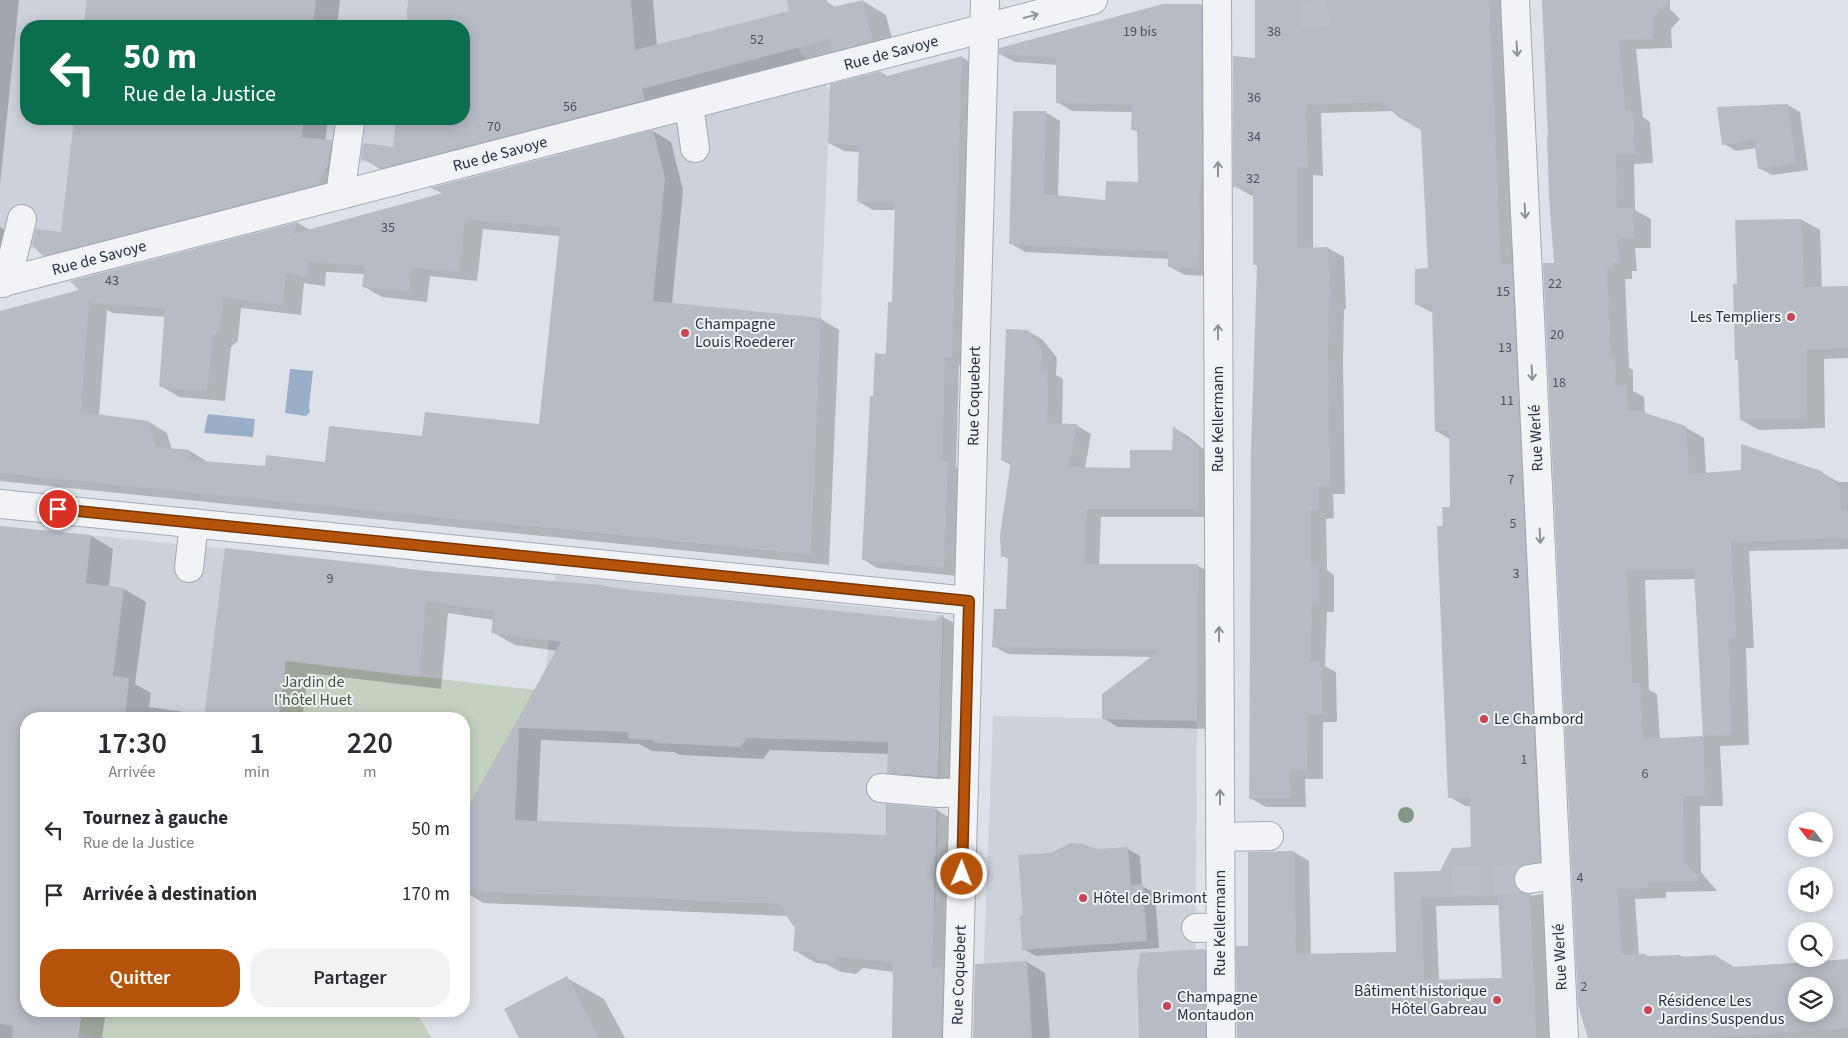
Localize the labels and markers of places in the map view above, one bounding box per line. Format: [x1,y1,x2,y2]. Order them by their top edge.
place label: Les Templiers [1690,306,1781,328]
marker: Les Templiers [1785,311,1797,323]
place label: Champagne Louis Roederer [695,313,795,353]
marker: Champagne Louis Roederer [679,327,691,339]
pin [37,488,79,530]
place label: Le Chambord [1494,708,1584,730]
marker: Le Chambord [1478,713,1490,725]
place label: Hôtel de Brimont [1093,887,1208,909]
marker: Hôtel de Brimont [1077,892,1089,904]
place label: Bâtiment historique Hôtel Gabreau [1354,980,1487,1020]
place label: Champagne Montaudon [1177,986,1258,1026]
place label: Résidence Les Jardins Suspendus [1658,990,1785,1030]
marker: Bâtiment historique Hôtel Gabreau [1491,994,1503,1006]
marker: Champagne Montaudon [1161,1000,1173,1012]
marker: Résidence Les Jardins Suspendus [1642,1004,1654,1016]

